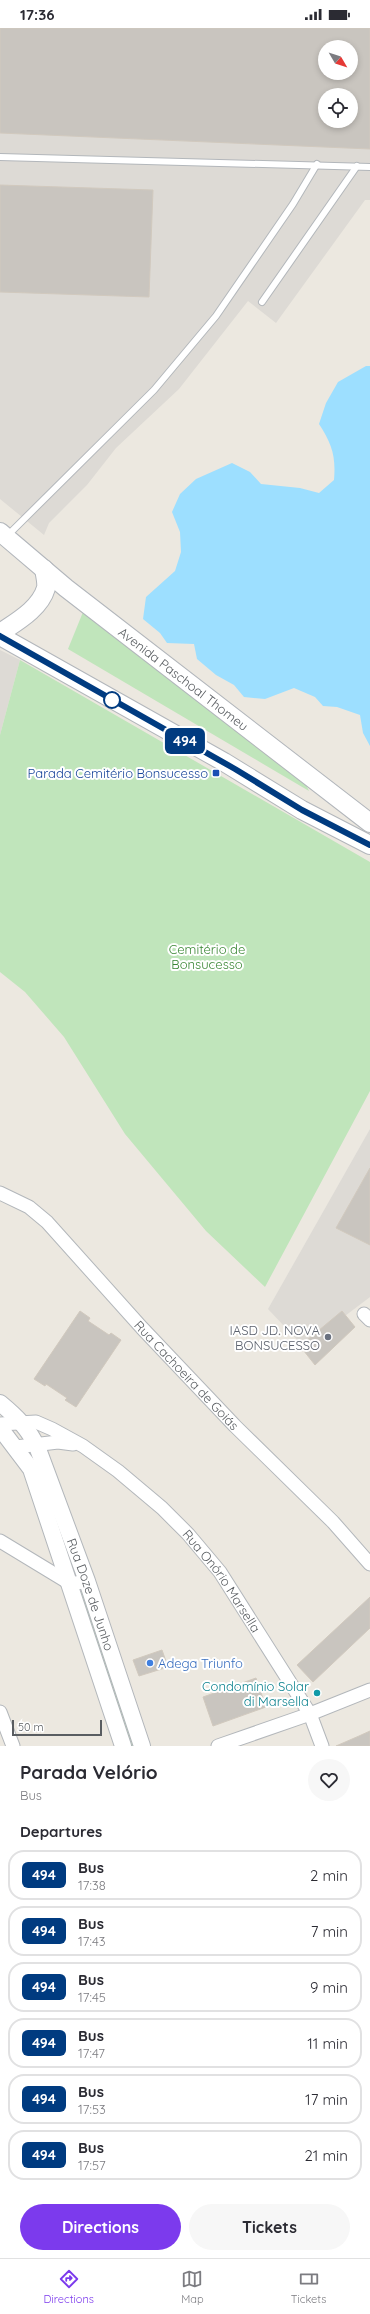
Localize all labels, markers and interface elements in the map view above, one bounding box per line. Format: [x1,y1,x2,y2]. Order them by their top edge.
text: 17:36 [20,5,55,24]
north arrow [318,40,358,80]
map controls [318,40,358,128]
button: locate [318,88,358,128]
street label: Avenida Paschoal Thomeu [115,624,252,734]
unlabelled marker [103,691,121,709]
line badge: 494 [162,728,208,754]
text: 494 [173,732,197,750]
place label: Parada Cemitério Bonsucesso [28,765,208,781]
marker: Parada Cemitério Bonsucesso [211,768,221,778]
park label: Cemitério de Bonsucesso [169,941,245,972]
street label: Rua Cachoeira de Goiás [131,1317,242,1433]
place label: IASD JD. NOVA BONSUCESSO [230,1322,321,1353]
marker: IASD JD. NOVA BONSUCESSO [323,1332,333,1342]
street label: Rua Onório Marsella [180,1526,264,1635]
street label: Rua Doze de Junho [64,1536,118,1653]
place label: Adega Triunfo [158,1655,243,1671]
marker: Adega Triunfo [145,1658,155,1668]
place label: Condomínio Solar di Marsella [202,1678,309,1709]
marker: Condomínio Solar di Marsella [312,1688,322,1698]
scale bar [12,1718,102,1737]
text: 50 m [18,1720,44,1734]
button: heart [308,1759,350,1801]
text: Parada Velório [20,1760,158,1784]
text: Bus [20,1787,42,1803]
text: Departures [20,1822,102,1841]
text: Bus [78,1858,104,1877]
text: 494 [32,1866,56,1884]
text: 2 min [310,1866,348,1885]
text: 17:38 [78,1877,106,1893]
text: Bus [78,1914,104,1933]
text: 494 [32,1922,56,1940]
text: 7 min [311,1922,348,1941]
text: 17:43 [78,1933,106,1949]
text: Bus [78,1970,104,1989]
text: 494 [32,1978,56,1996]
text: 9 min [310,1978,348,1997]
text: 17:45 [78,1989,106,2005]
text: Bus [78,2026,104,2045]
text: 494 [32,2034,56,2052]
text: 11 min [307,2034,348,2053]
text: 17:47 [78,2045,105,2061]
text: Bus [78,2082,104,2101]
text: 494 [32,2090,56,2108]
text: 17 min [305,2090,348,2109]
text: 17:53 [78,2101,106,2117]
text: Bus [78,2138,104,2157]
text: 494 [32,2146,56,2164]
text: 21 min [304,2146,348,2165]
text: 17:57 [78,2157,106,2173]
button: Directions [20,2204,181,2250]
button: Tickets [189,2204,350,2250]
tab: Directions [44,2268,94,2306]
tab: Map [181,2268,204,2306]
tab: Tickets [291,2268,326,2306]

